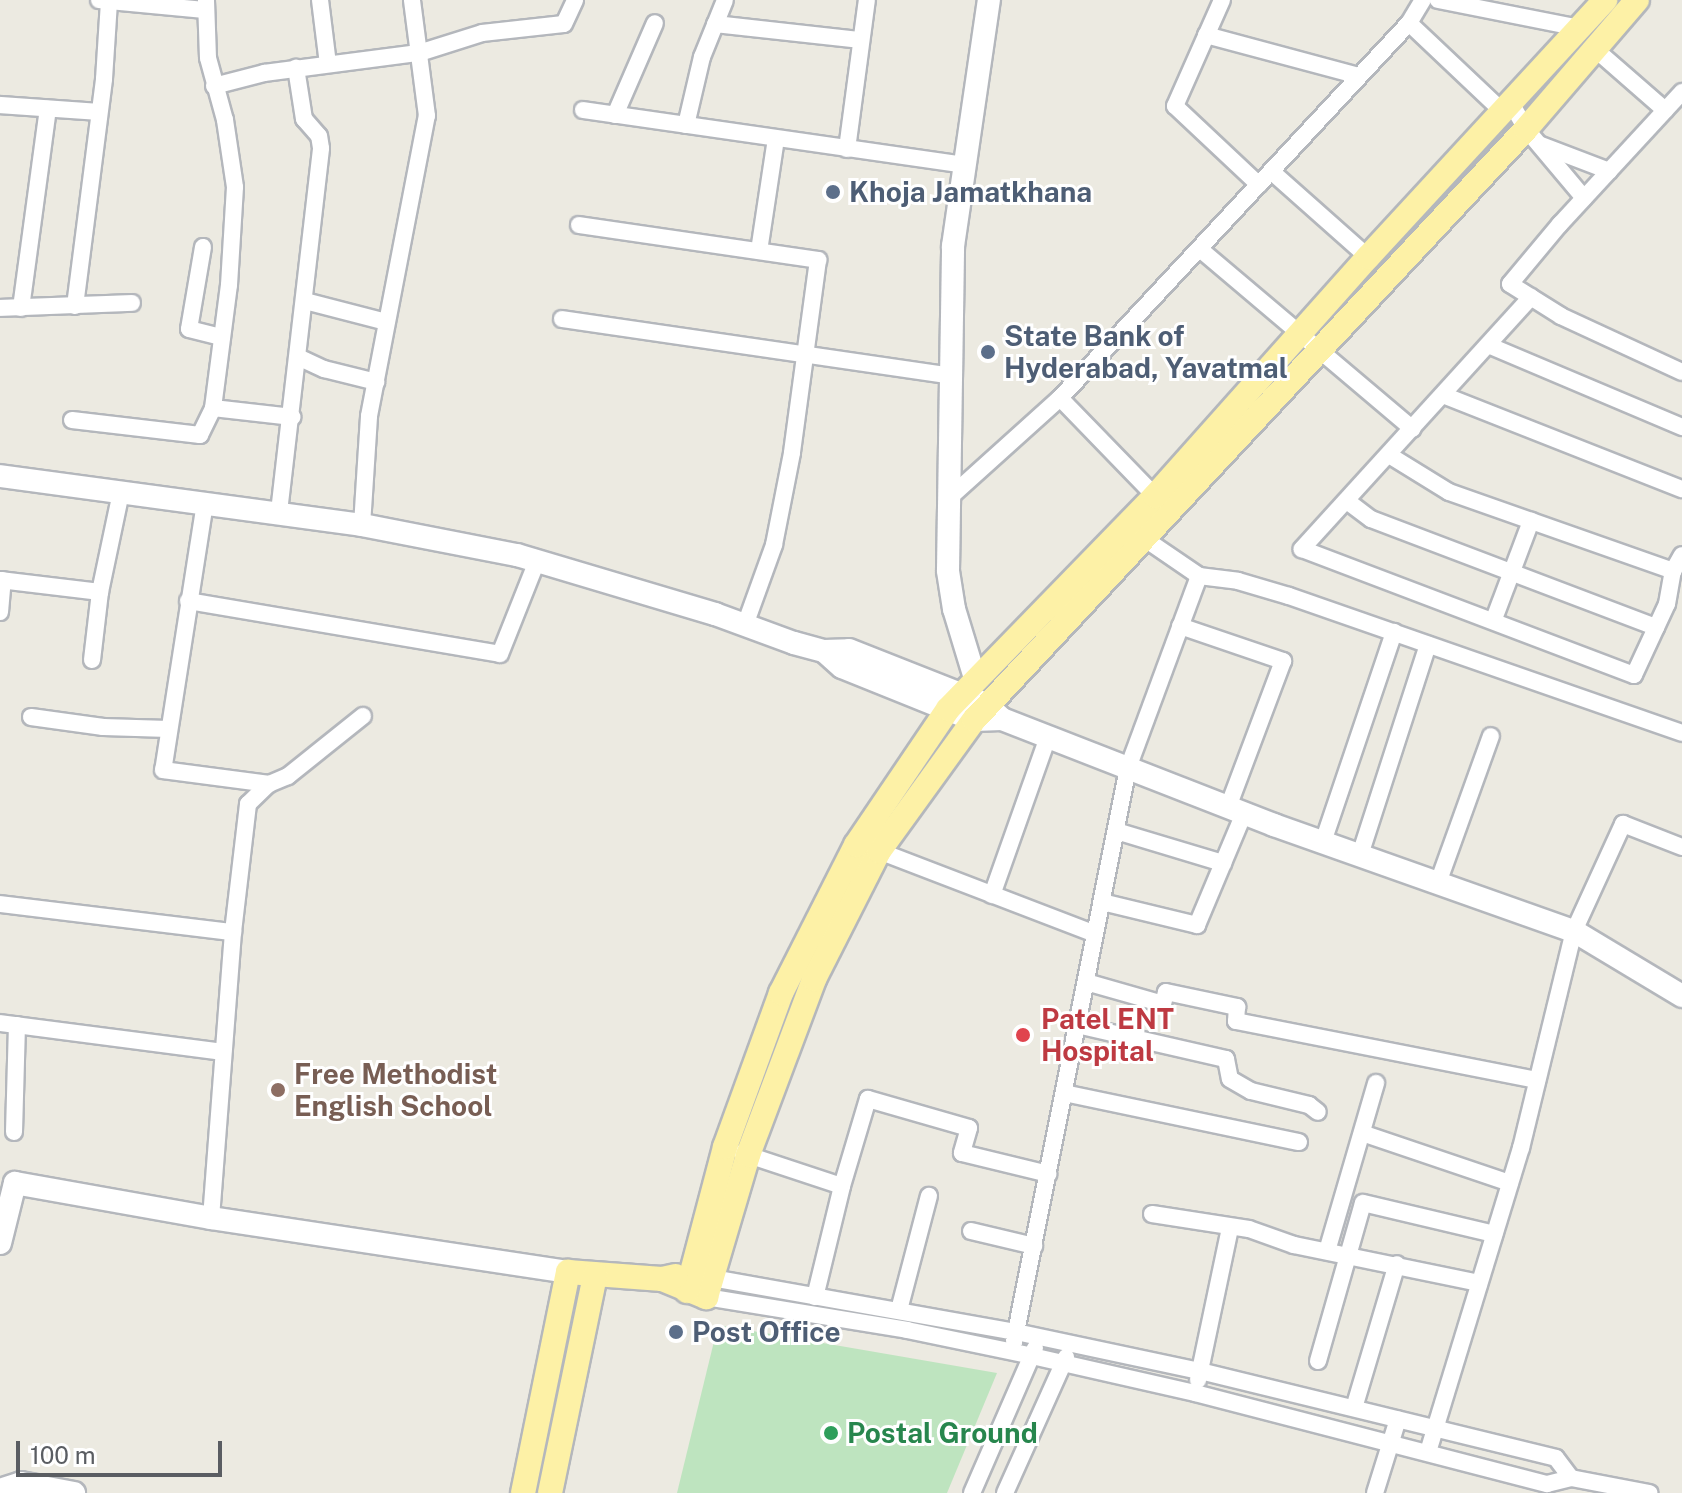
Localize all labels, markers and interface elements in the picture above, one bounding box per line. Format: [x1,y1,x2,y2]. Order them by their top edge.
place label: Khoja Jamatkhana [849,175,1092,209]
marker: Khoja Jamatkhana [824,183,842,201]
place label: State Bank of Hyderabad, Yavatmal [1004,319,1288,385]
marker: State Bank of Hyderabad, Yavatmal [979,343,997,361]
place label: Patel ENT Hospital [1041,1002,1174,1068]
marker: Patel ENT Hospital [1012,1024,1034,1046]
place label: Free Methodist English School [294,1057,498,1123]
marker: Free Methodist English School [269,1081,287,1099]
place label: Post Office [692,1315,841,1349]
marker: Post Office [667,1323,685,1341]
place label: Postal Ground [847,1416,1038,1450]
marker: Postal Ground [822,1424,840,1442]
scale bar [20,1425,226,1475]
text: 100 m [30,1441,96,1469]

